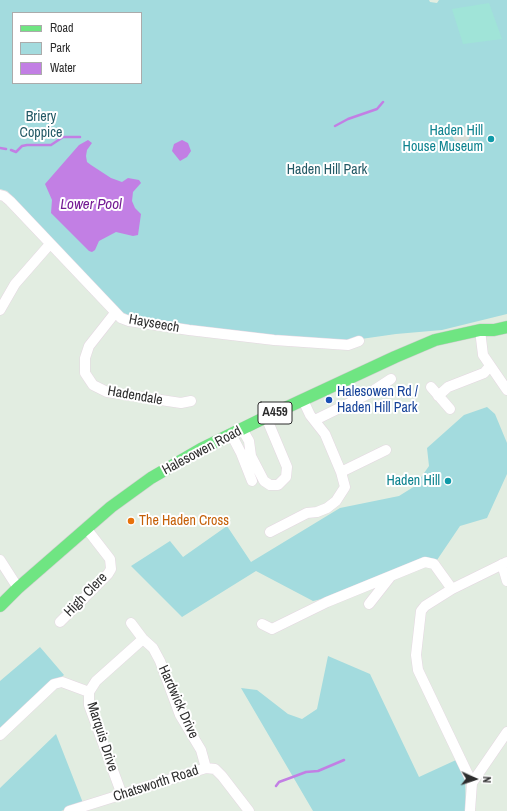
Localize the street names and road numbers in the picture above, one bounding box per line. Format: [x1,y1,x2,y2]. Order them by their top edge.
street label: Hayseech [127,311,181,337]
street label: Hadendale [106,383,164,409]
road number: A459 [258,402,292,424]
street label: Halesowen Road [159,423,245,479]
street label: High Clere [61,569,111,621]
street label: Hardwick Drive [154,663,202,741]
street label: Marquis Drive [83,700,121,774]
street label: Chatsworth Road [111,762,201,806]

